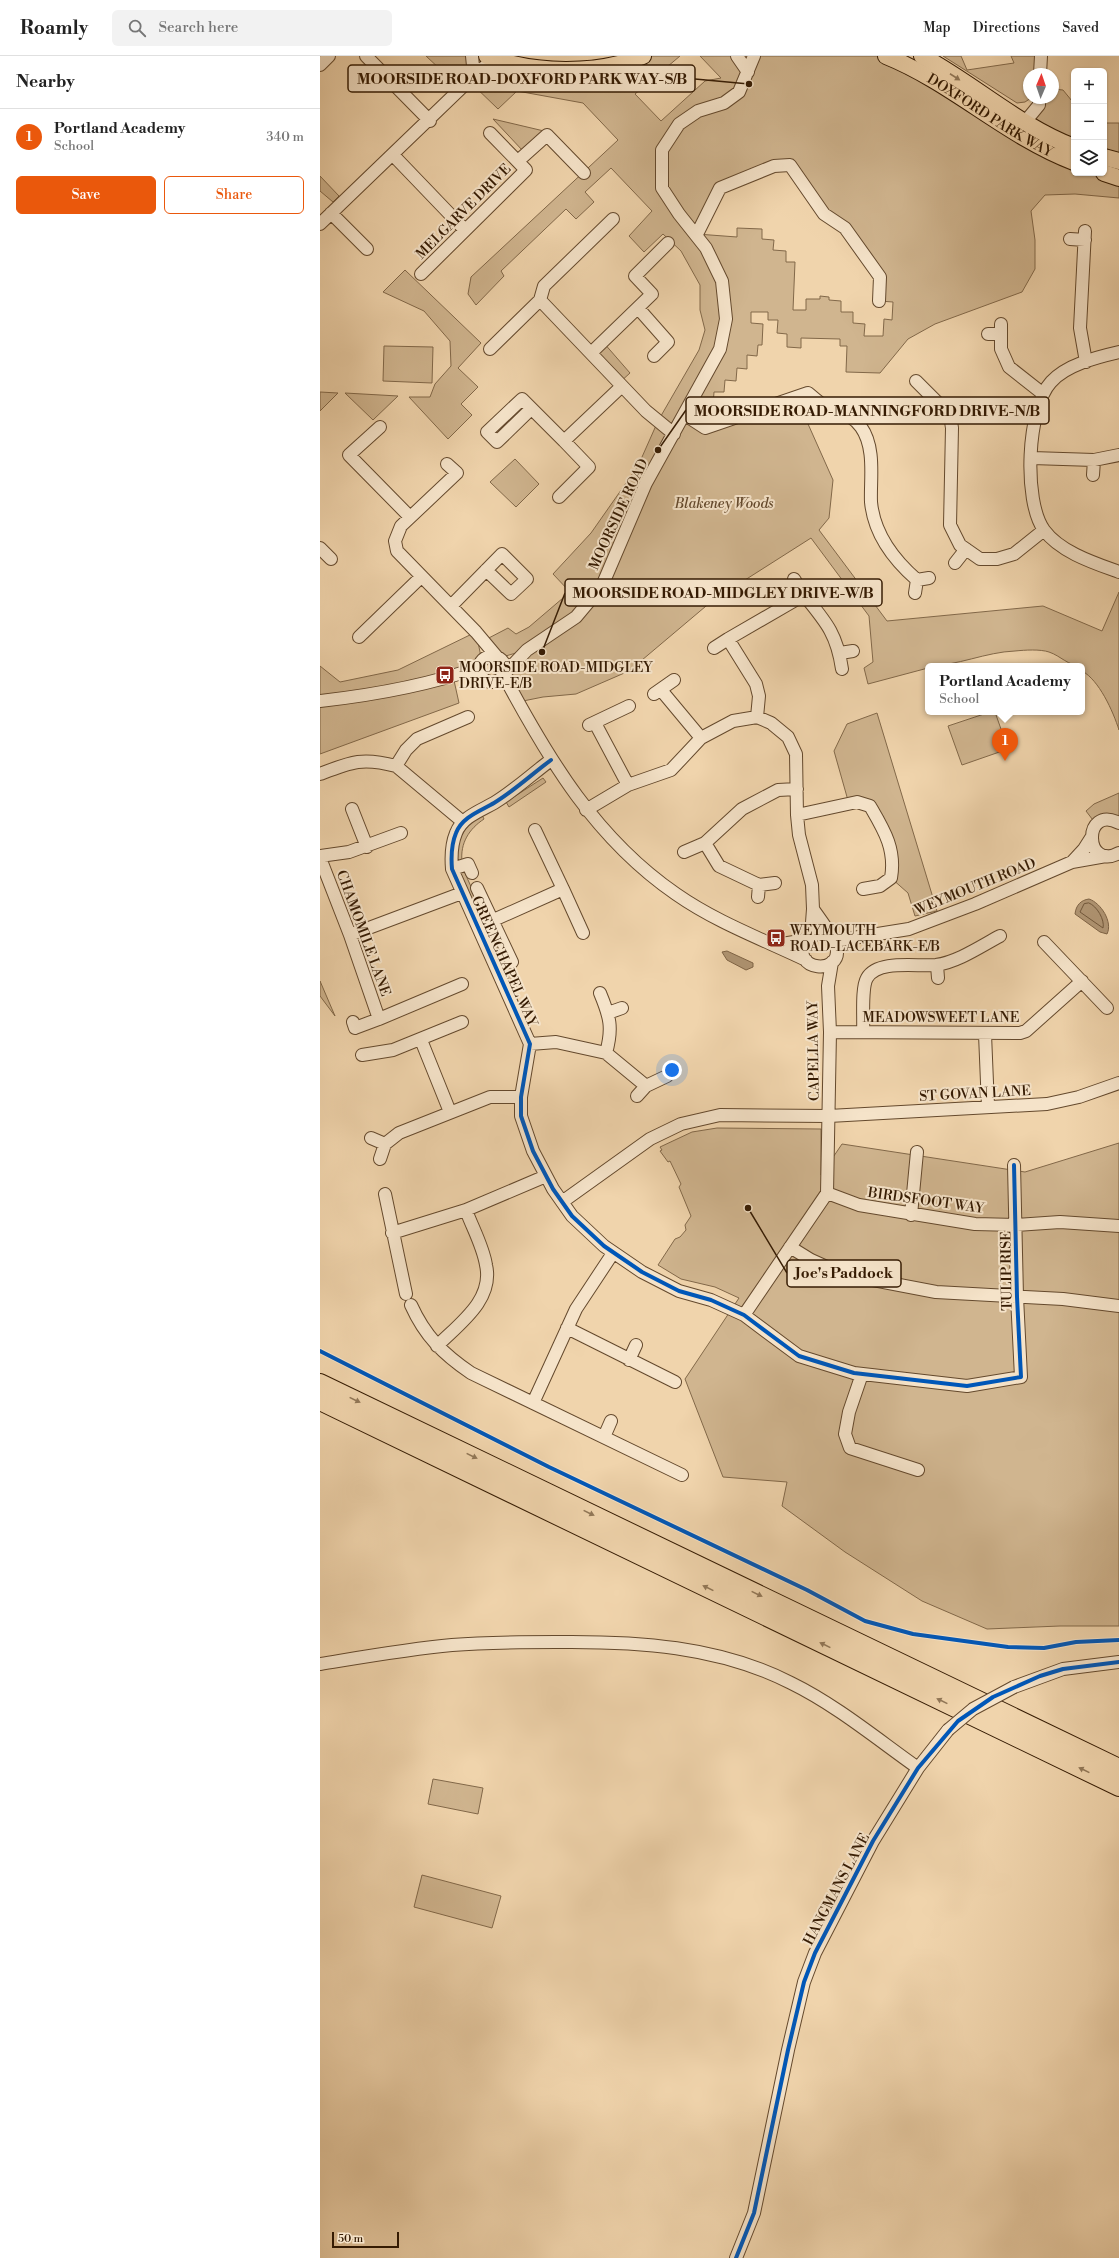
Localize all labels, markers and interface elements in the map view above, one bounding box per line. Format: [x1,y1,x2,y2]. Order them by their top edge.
search box [112,10,392,46]
text: Roamly [20,16,88,40]
icon: search [126,17,148,39]
text: Search here [158,18,238,37]
text: Map [923,19,951,37]
text: Directions [973,19,1040,37]
text: Saved [1062,19,1099,37]
callout: MOORSIDE ROAD-DOXFORD PARK WAY-S/B [348,65,695,92]
north arrow [1023,68,1059,104]
map controls [1071,68,1107,176]
button: + [1071,68,1107,104]
text: MOORSIDE ROAD-DOXFORD PARK WAY-S/B [357,70,687,89]
street label: DOXFORD PARK WAY [924,70,1056,162]
text: Nearby [16,71,75,93]
one-way arrow [950,73,961,81]
button: − [1071,104,1107,140]
text: Portland Academy [54,119,185,138]
text: 1 [26,129,32,145]
text: 340 m [266,129,304,145]
text: School [54,138,94,154]
button: layers [1071,140,1107,176]
street label: MELGARVE DRIVE [412,160,515,263]
button: Save [16,176,156,214]
button: Share [164,176,304,214]
callout: MOORSIDE ROAD-MANNINGFORD DRIVE-N/B [686,397,1049,424]
text: MOORSIDE ROAD-MANNINGFORD DRIVE-N/B [694,402,1040,421]
street label: MOORSIDE ROAD [585,456,653,573]
park label: Blakeney Woods [673,495,774,513]
callout: MOORSIDE ROAD-MIDGLEY DRIVE-W/B [565,579,882,606]
text: MOORSIDE ROAD-MIDGLEY DRIVE-W/B [572,584,874,603]
place label: MOORSIDE ROAD-MIDGLEY DRIVE-E/B [459,659,653,693]
popup [925,663,1085,715]
bus stop icon: MOORSIDE ROAD-MIDGLEY DRIVE-E/B [434,664,456,686]
text: Portland Academy [939,672,1071,691]
text: School [939,691,979,707]
pin: 1 [992,728,1018,761]
street label: WEYMOUTH ROAD [911,854,1039,920]
street label: CHAMOMILE LANE [332,868,394,999]
street label: GREENCHAPEL WAY [467,893,541,1030]
place label: WEYMOUTH ROAD-LACEBARK-E/B [789,922,940,956]
bus stop icon: WEYMOUTH ROAD-LACEBARK-E/B [765,927,787,949]
street label: CAPELLA WAY [804,1000,824,1101]
street label: MEADOWSWEET LANE [863,1009,1019,1027]
your location [662,1060,682,1080]
street label: ST GOVAN LANE [919,1082,1031,1106]
street label: BIRDSFOOT WAY [865,1184,986,1218]
street label: TULIP RISE [997,1231,1017,1311]
callout: Joe's Paddock [787,1260,901,1287]
text: Joe's Paddock [793,1264,894,1283]
one-way arrow [349,1397,361,1403]
one-way arrow [467,1453,478,1459]
one-way arrow [584,1510,595,1516]
one-way arrow [702,1585,713,1591]
one-way arrow [751,1590,762,1597]
one-way arrow [819,1642,830,1648]
one-way arrow [936,1698,947,1704]
one-way arrow [1078,1767,1090,1773]
street label: HANGMANS LANE [800,1830,874,1948]
scale bar [332,2230,399,2249]
text: 50 m [338,2232,363,2246]

